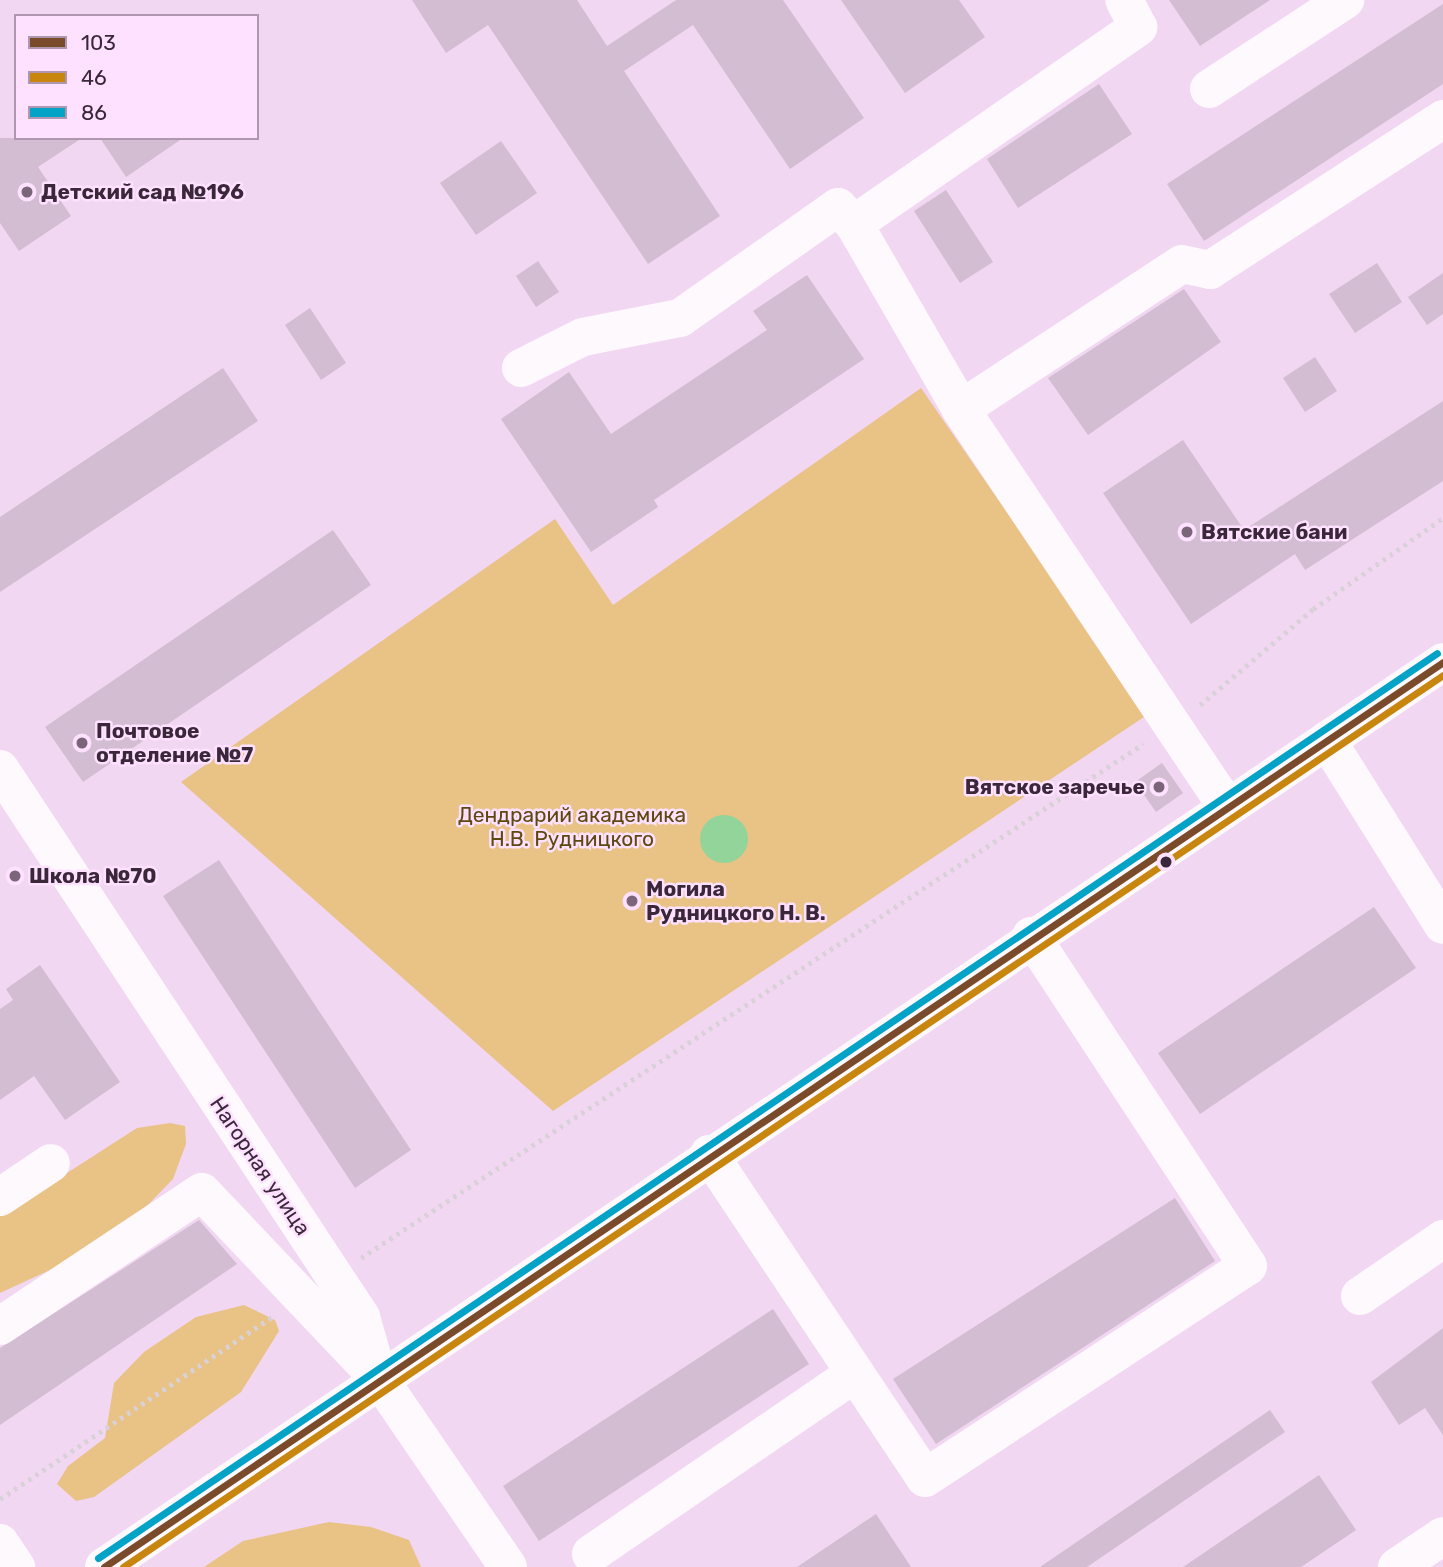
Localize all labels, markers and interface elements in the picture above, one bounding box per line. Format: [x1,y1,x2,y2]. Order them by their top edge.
legend [14,14,259,140]
text: 103 [81,30,116,55]
text: 46 [81,65,107,90]
text: 86 [81,100,107,125]
place label: Детский сад №196 [41,179,244,205]
marker: Детский сад №196 [19,184,35,200]
place label: Вятские бани [1201,519,1348,545]
marker: Вятские бани [1179,524,1195,540]
place label: Почтовое отделение №7 [96,718,253,768]
marker: Почтовое отделение №7 [74,735,90,751]
place label: Вятское заречье [965,774,1145,800]
marker: Вятское заречье [1151,779,1167,795]
park label: Дендрарий академика Н.В. Рудницкого [458,802,686,852]
unlabelled marker [1159,855,1173,869]
place label: Школа №70 [29,863,156,889]
marker: Школа №70 [7,868,23,884]
place label: Могила Рудницкого Н. В. [646,876,826,926]
marker: Могила Рудницкого Н. В. [624,893,640,909]
street label: Нагорная улица [204,1092,316,1240]

